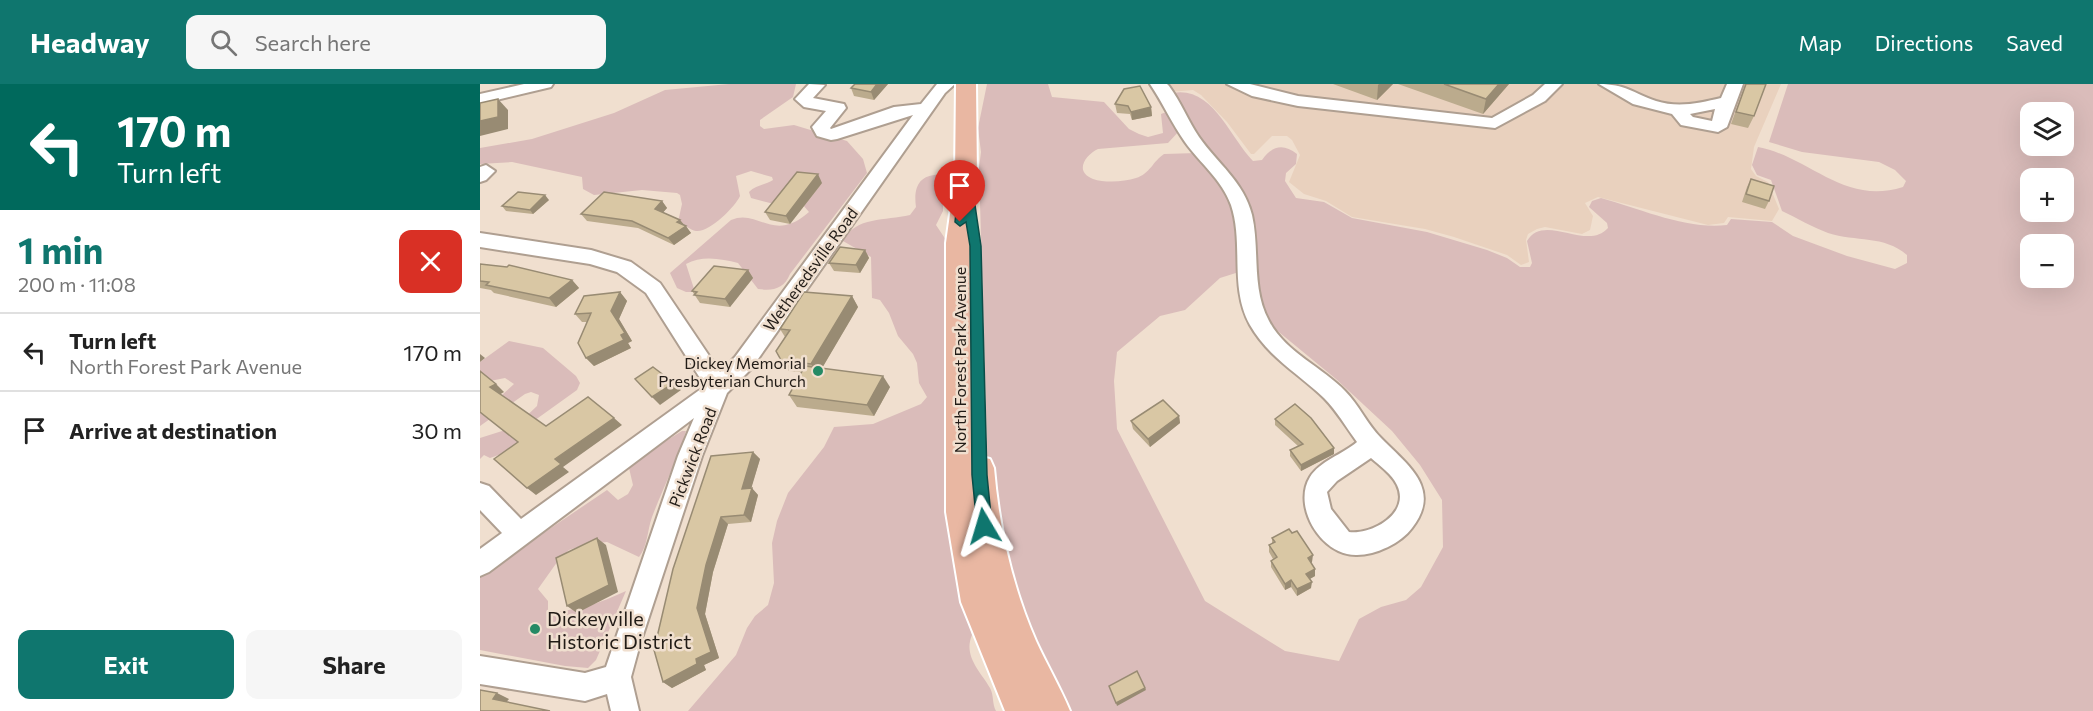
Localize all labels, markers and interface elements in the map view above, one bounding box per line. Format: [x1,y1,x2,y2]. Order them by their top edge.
search box [186,15,606,69]
text: Headway [30,25,150,59]
icon: search [207,26,240,59]
text: Search here [255,29,371,56]
text: Map [1799,30,1842,55]
text: Directions [1875,30,1973,55]
text: Saved [2006,30,2063,55]
map controls [2020,102,2074,288]
button: layers [2020,102,2074,156]
text: 170 m [117,104,231,156]
icon: left [18,108,96,186]
text: Turn left [117,156,221,189]
pin [934,160,985,222]
button: + [2020,168,2074,222]
icon: arrive [943,169,976,202]
street label: Wetheredsville Road [759,204,861,334]
text: 1 min [18,227,103,271]
button: close [399,230,462,293]
button: − [2020,234,2074,288]
street label: North Forest Park Avenue [950,267,969,453]
text: 200 m · 11:08 [18,272,136,296]
text: Turn left [69,327,156,354]
icon: left [18,336,51,369]
text: 170 m [403,339,462,366]
place label: Dickey Memorial Presbyterian Church [658,353,806,390]
text: North Forest Park Avenue [69,354,302,378]
marker: Dickey Memorial Presbyterian Church [811,364,825,378]
street label: Pickwick Road [664,405,720,509]
icon: arrive [18,414,51,447]
text: Arrive at destination [69,417,277,444]
text: 30 m [412,417,462,444]
position arrow [952,494,1016,558]
place label: Dickeyville Historic District [547,606,691,653]
marker: Dickeyville Historic District [528,622,542,636]
button: Exit [18,630,234,699]
button: Share [246,630,462,699]

